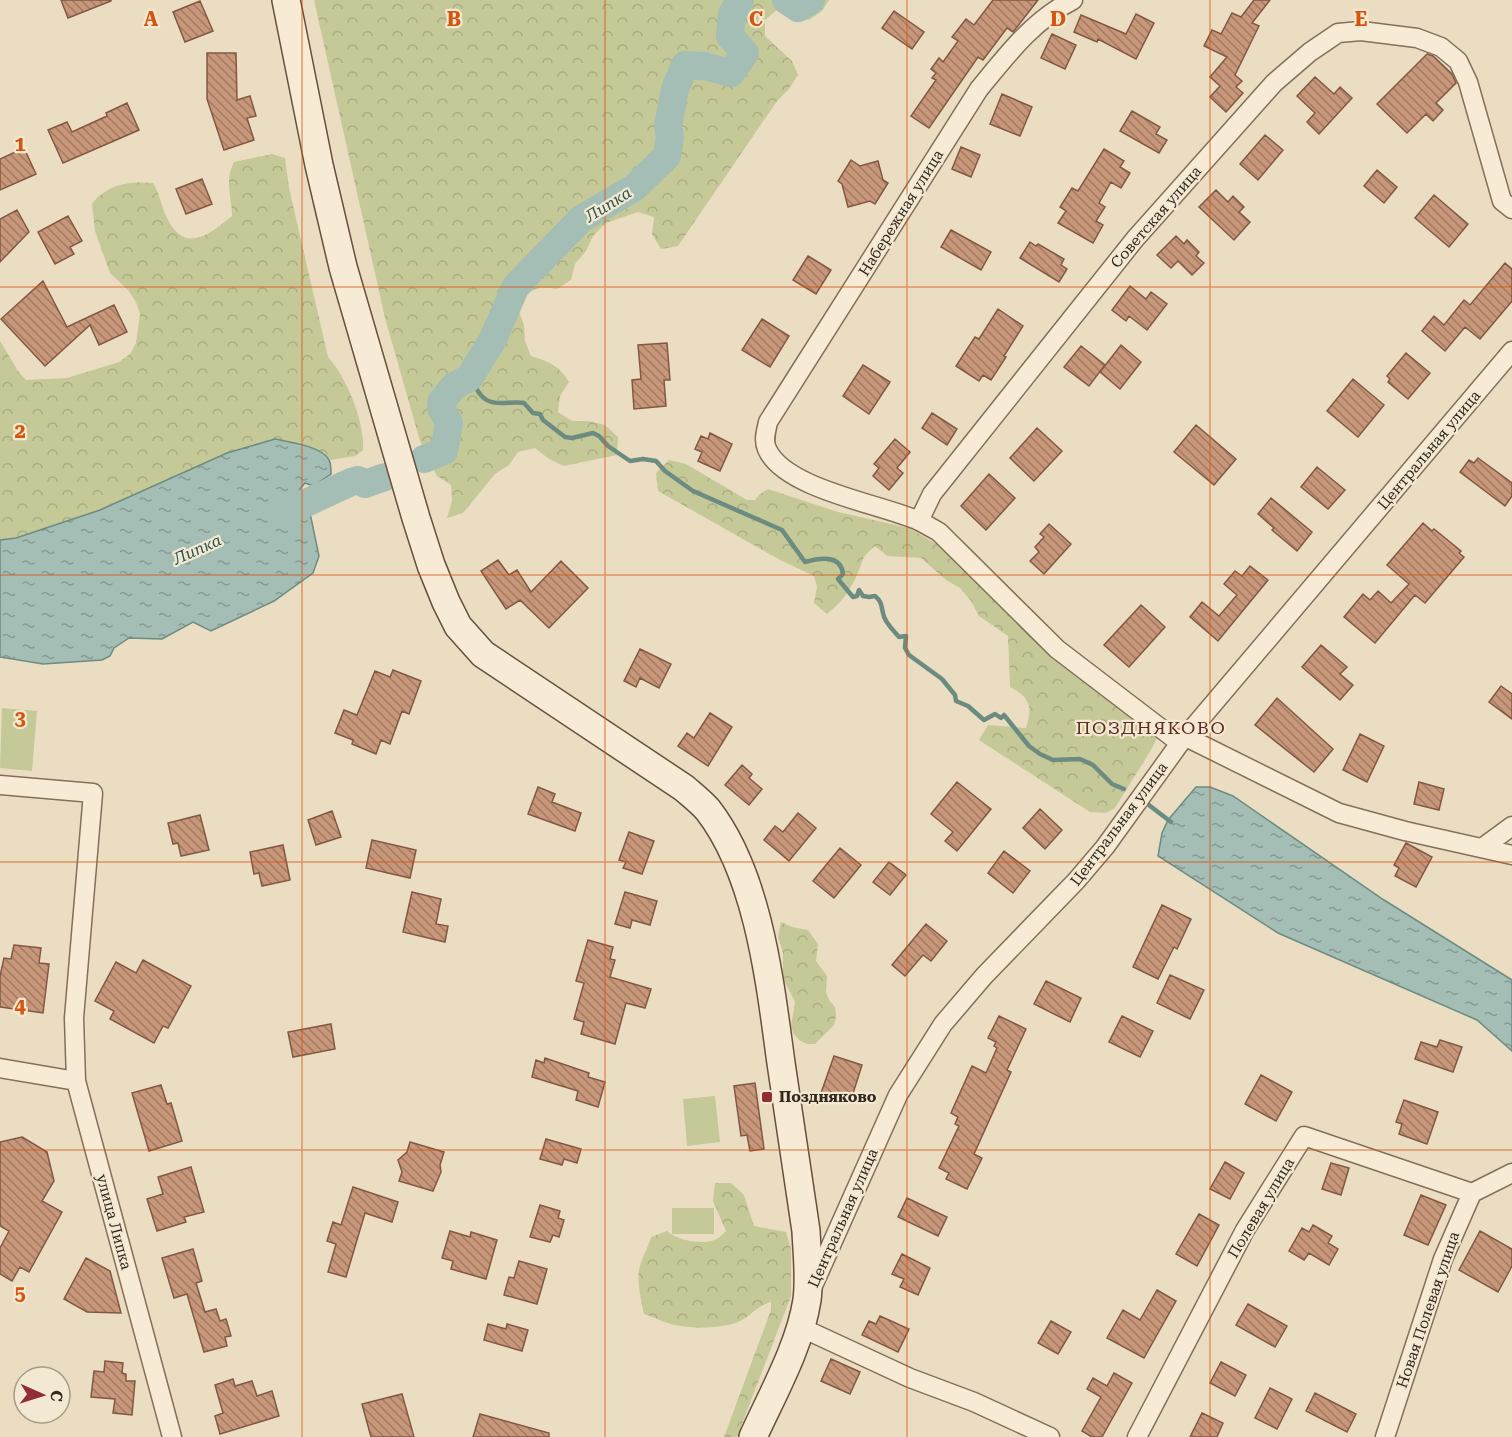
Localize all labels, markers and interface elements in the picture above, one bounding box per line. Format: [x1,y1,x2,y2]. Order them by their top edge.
text: A [144,7,159,31]
text: B [447,7,461,31]
text: C [749,7,763,31]
text: D [1050,7,1066,31]
text: E [1355,7,1368,31]
text: 1 [14,132,26,156]
street label: Набережная улица [855,147,947,279]
street label: Советская улица [1107,162,1205,272]
water label: Липка [581,183,635,226]
street label: Центральная улица [1374,387,1484,513]
text: 2 [14,419,26,443]
water label: Липка [169,530,225,569]
text: 3 [14,706,26,730]
district label: ПОЗДНЯКОВО [1076,717,1226,738]
street label: Центральная улица [1067,759,1171,889]
text: 4 [14,994,26,1018]
place label: Поздняково [779,1088,877,1106]
marker: Поздняково [760,1090,774,1104]
street label: Центральная улица [804,1146,882,1290]
street label: Полевая улица [1224,1155,1298,1261]
street label: улица Липка [93,1172,135,1272]
street label: Новая Полевая улица [1393,1229,1463,1391]
text: 5 [14,1281,26,1305]
north arrow [12,1365,72,1425]
text: С [47,1390,66,1402]

